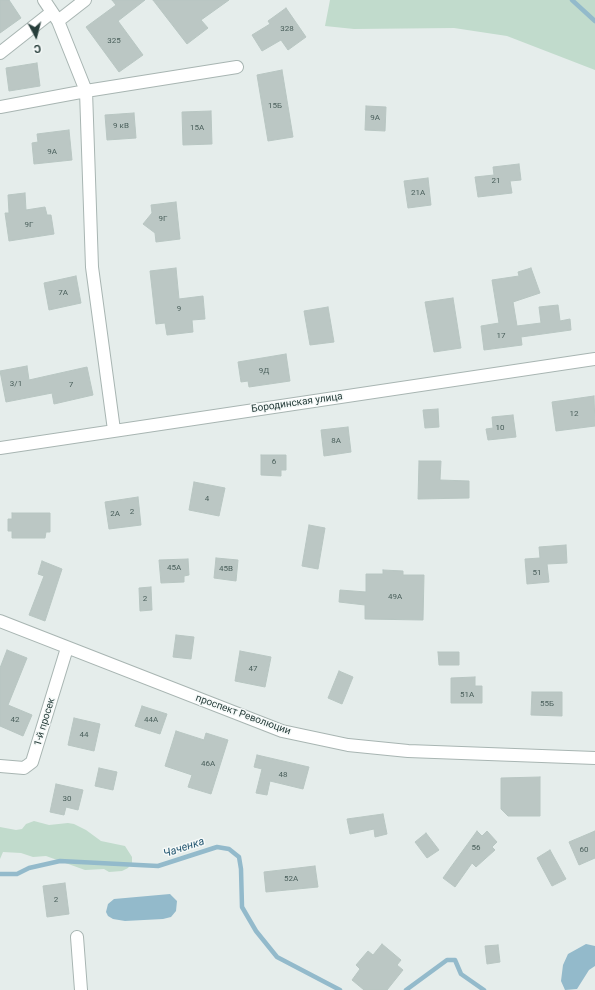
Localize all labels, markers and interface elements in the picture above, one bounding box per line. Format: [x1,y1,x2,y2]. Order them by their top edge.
north arrow [16,16,56,56]
house number: 328 [280,24,294,34]
house number: 325 [107,36,121,46]
text: С [33,42,42,55]
house number: 15Б [268,101,282,111]
house number: 9А [370,113,380,123]
house number: 9 кВ [113,121,129,131]
house number: 15А [190,123,204,133]
house number: 9А [47,147,57,157]
house number: 21 [492,176,500,186]
house number: 21А [411,188,425,198]
house number: 9Г [159,214,167,224]
house number: 9Г [25,220,33,230]
house number: 7А [58,288,68,298]
house number: 9 [177,304,181,314]
house number: 17 [497,331,505,341]
house number: 9Д [259,366,269,376]
house number: 3/1 [10,379,22,389]
house number: 7 [69,380,73,390]
street label: Бородинская улица [251,391,343,415]
house number: 12 [570,409,578,419]
house number: 10 [496,423,504,433]
house number: 8А [331,436,341,446]
house number: 6 [272,457,276,467]
house number: 4 [205,494,209,504]
house number: 2 [130,507,134,517]
house number: 2А [110,509,120,519]
house number: 45А [167,563,181,573]
house number: 45В [219,564,233,574]
house number: 51 [533,568,541,578]
house number: 49А [388,592,402,602]
house number: 2 [143,594,147,604]
house number: 47 [249,664,257,674]
house number: 51А [460,690,474,700]
street label: проспект Революции [194,692,292,738]
street label: 1-й просек [32,696,58,748]
house number: 55Б [540,699,554,709]
house number: 42 [11,715,19,725]
house number: 44А [144,715,158,725]
house number: 44 [80,730,88,740]
house number: 46А [201,759,215,769]
house number: 48 [279,770,287,780]
house number: 30 [63,794,71,804]
water label: Чаченка [162,835,206,861]
house number: 56 [472,843,480,853]
house number: 60 [580,845,588,855]
house number: 52А [284,874,298,884]
house number: 2 [54,895,58,905]

